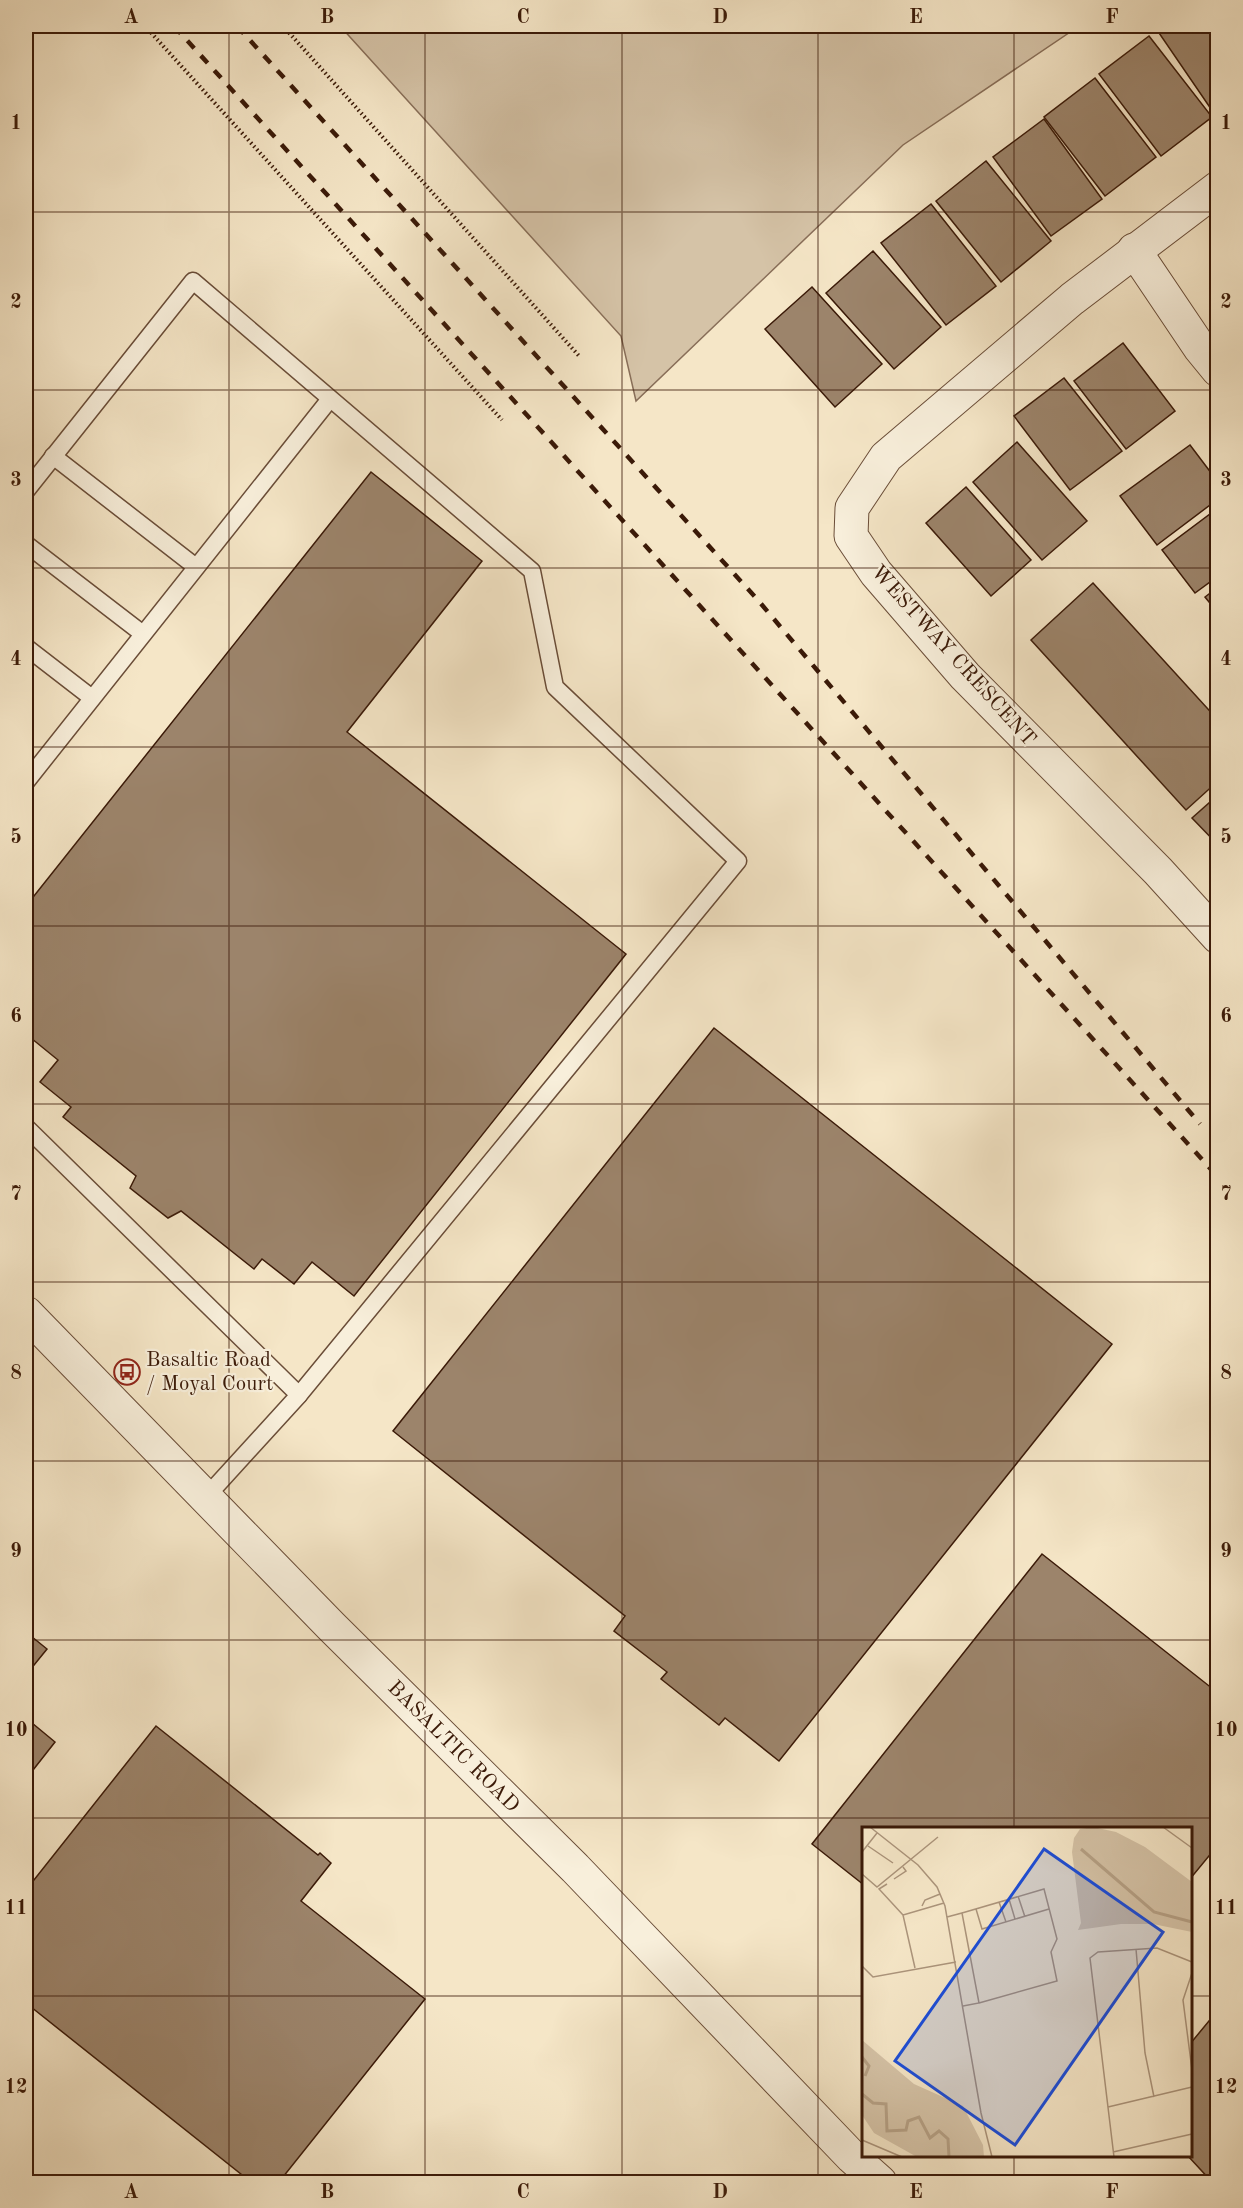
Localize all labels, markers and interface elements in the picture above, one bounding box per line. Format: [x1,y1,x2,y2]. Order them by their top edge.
text: A [123,8,139,28]
text: B [320,8,334,28]
text: C [516,8,530,28]
text: D [712,8,728,28]
text: E [909,8,923,28]
text: F [1105,8,1119,28]
text: 1 [10,114,22,134]
text: 1 [1220,114,1232,134]
text: 2 [10,293,22,313]
text: 2 [1220,293,1232,313]
text: 3 [10,471,22,491]
text: 3 [1220,471,1232,491]
street label: WESTWAY CRESCENT [866,562,1040,750]
text: 4 [10,650,22,670]
text: 4 [1220,650,1232,670]
text: 5 [10,827,22,848]
text: 5 [1220,827,1232,848]
text: 6 [10,1007,22,1027]
text: 6 [1220,1007,1232,1027]
text: 7 [10,1185,22,1205]
text: 7 [1220,1185,1232,1205]
place label: Basaltic Road / Moyal Court [146,1350,273,1395]
bus stop icon: Basaltic Road / Moyal Court [112,1357,142,1387]
text: 8 [10,1364,22,1384]
text: 8 [1220,1364,1232,1384]
text: 9 [10,1542,22,1562]
text: 9 [1220,1542,1232,1562]
street label: BASALTIC ROAD [383,1677,523,1817]
text: 10 [4,1721,28,1741]
text: 10 [1214,1721,1238,1741]
inset map [862,1827,1192,2157]
text: 11 [4,1899,28,1919]
text: 11 [1214,1899,1238,1919]
text: 12 [4,2078,28,2098]
text: 12 [1214,2078,1238,2098]
text: A [123,2183,139,2203]
text: B [320,2183,334,2203]
text: C [516,2183,530,2203]
text: D [712,2183,728,2203]
text: E [909,2183,923,2203]
text: F [1105,2183,1119,2203]

